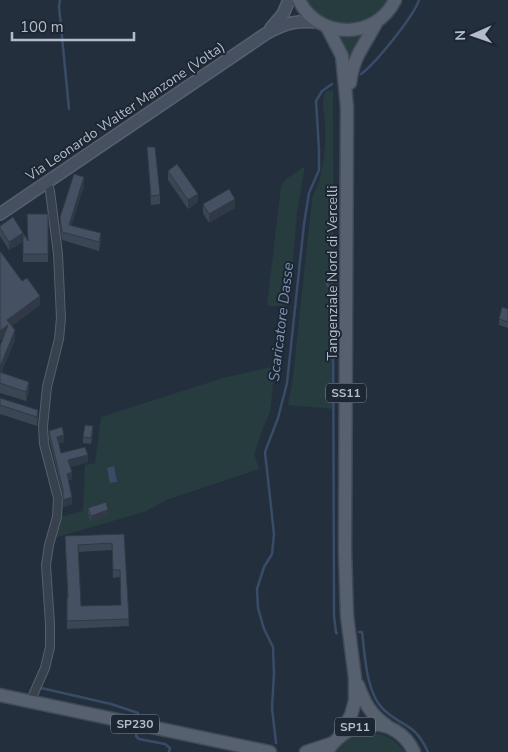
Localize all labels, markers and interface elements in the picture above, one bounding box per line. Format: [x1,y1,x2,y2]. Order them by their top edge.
scale bar [12,10,135,42]
north arrow [448,10,498,60]
text: 100 m [20,17,64,37]
text: N [451,30,470,41]
street label: Via Leonardo Walter Manzone (Volta) [21,38,228,186]
street label: Tangenziale Nord di Vercelli [323,186,342,360]
water label: Scaricatore Dasse [264,261,298,383]
road number: SS11 [326,383,366,402]
road number: SP230 [111,714,159,734]
road number: SP11 [335,718,375,736]

